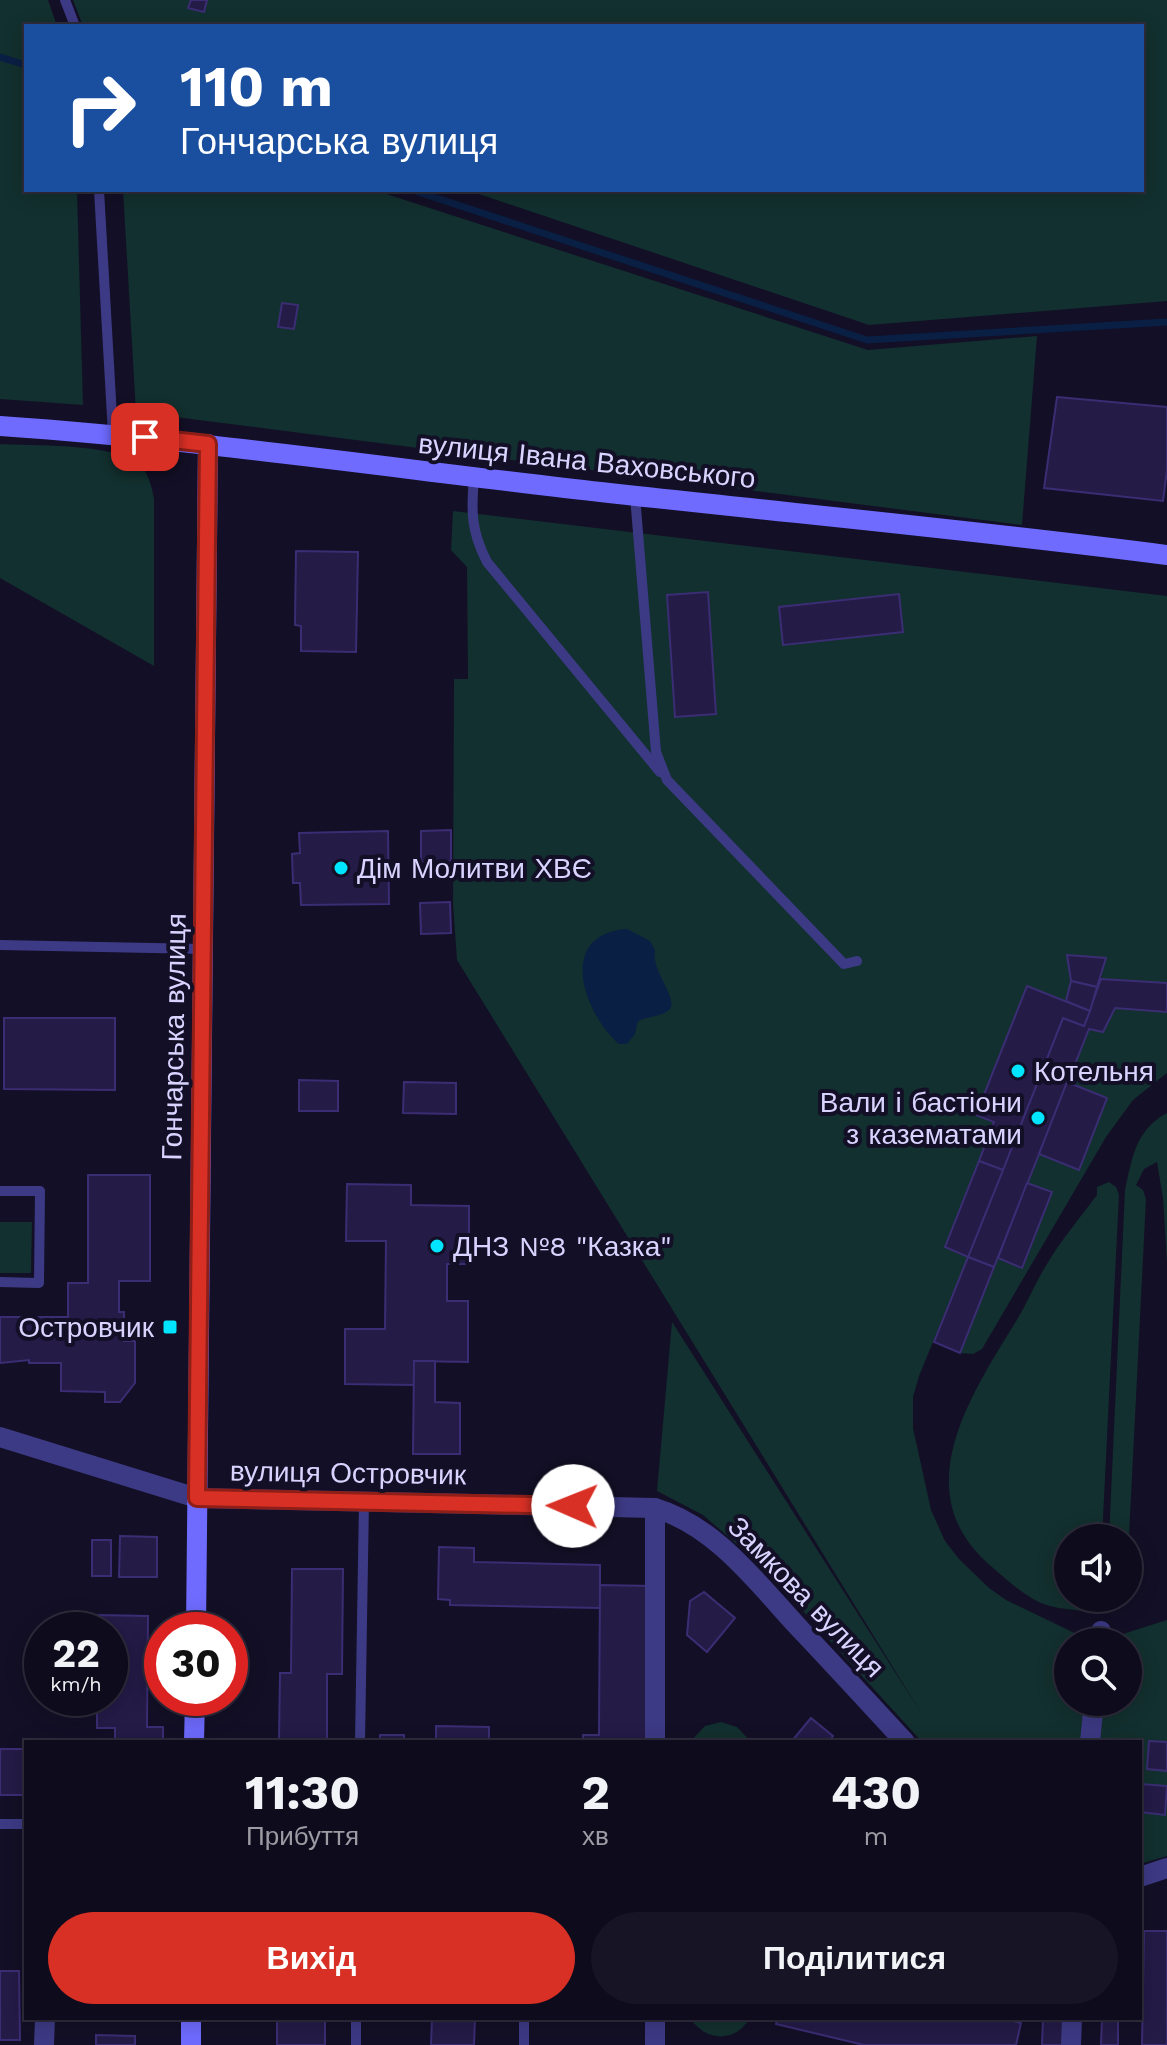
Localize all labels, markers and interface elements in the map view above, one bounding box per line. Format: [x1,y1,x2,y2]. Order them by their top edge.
text: 110 m [180,54,333,120]
icon: right [48,56,152,160]
text: Гончарська вулиця [180,121,498,163]
pin [111,403,179,471]
icon: arrive [123,415,167,459]
street label: вулиця Івана Ваховського [417,427,757,495]
place label: Дім Молитви ХВЄ [357,852,592,885]
marker: Дім Молитви ХВЄ [332,859,350,877]
street label: Гончарська вулиця [155,913,193,1161]
place label: Котельня [1034,1055,1154,1088]
marker: Котельня [1009,1062,1027,1080]
place label: Вали і бастіони з казематами [820,1086,1022,1151]
marker: Вали і бастіони з казематами [1029,1109,1047,1127]
place label: ДНЗ №8 "Казка" [453,1230,671,1263]
marker: ДНЗ №8 "Казка" [428,1237,446,1255]
place label: Островчик [18,1311,155,1344]
marker: Островчик [161,1318,179,1336]
street label: вулиця Островчик [230,1454,467,1492]
position arrow [531,1464,615,1548]
street label: Замкова вулиця [721,1510,891,1684]
map controls [1054,1524,1142,1716]
button: sound [1054,1524,1142,1612]
speed limit sign: 30 [144,1612,248,1716]
button: search [1054,1628,1142,1716]
text: 22 [52,1630,100,1677]
text: km/h [50,1672,102,1696]
text: 11:30 [245,1764,360,1821]
text: 2 [581,1764,610,1821]
text: 430 [831,1764,921,1821]
text: Прибуття [246,1821,359,1851]
text: хв [582,1821,609,1851]
text: m [863,1821,888,1851]
button: Вихід [48,1912,575,2004]
button: Поділитися [591,1912,1118,2004]

